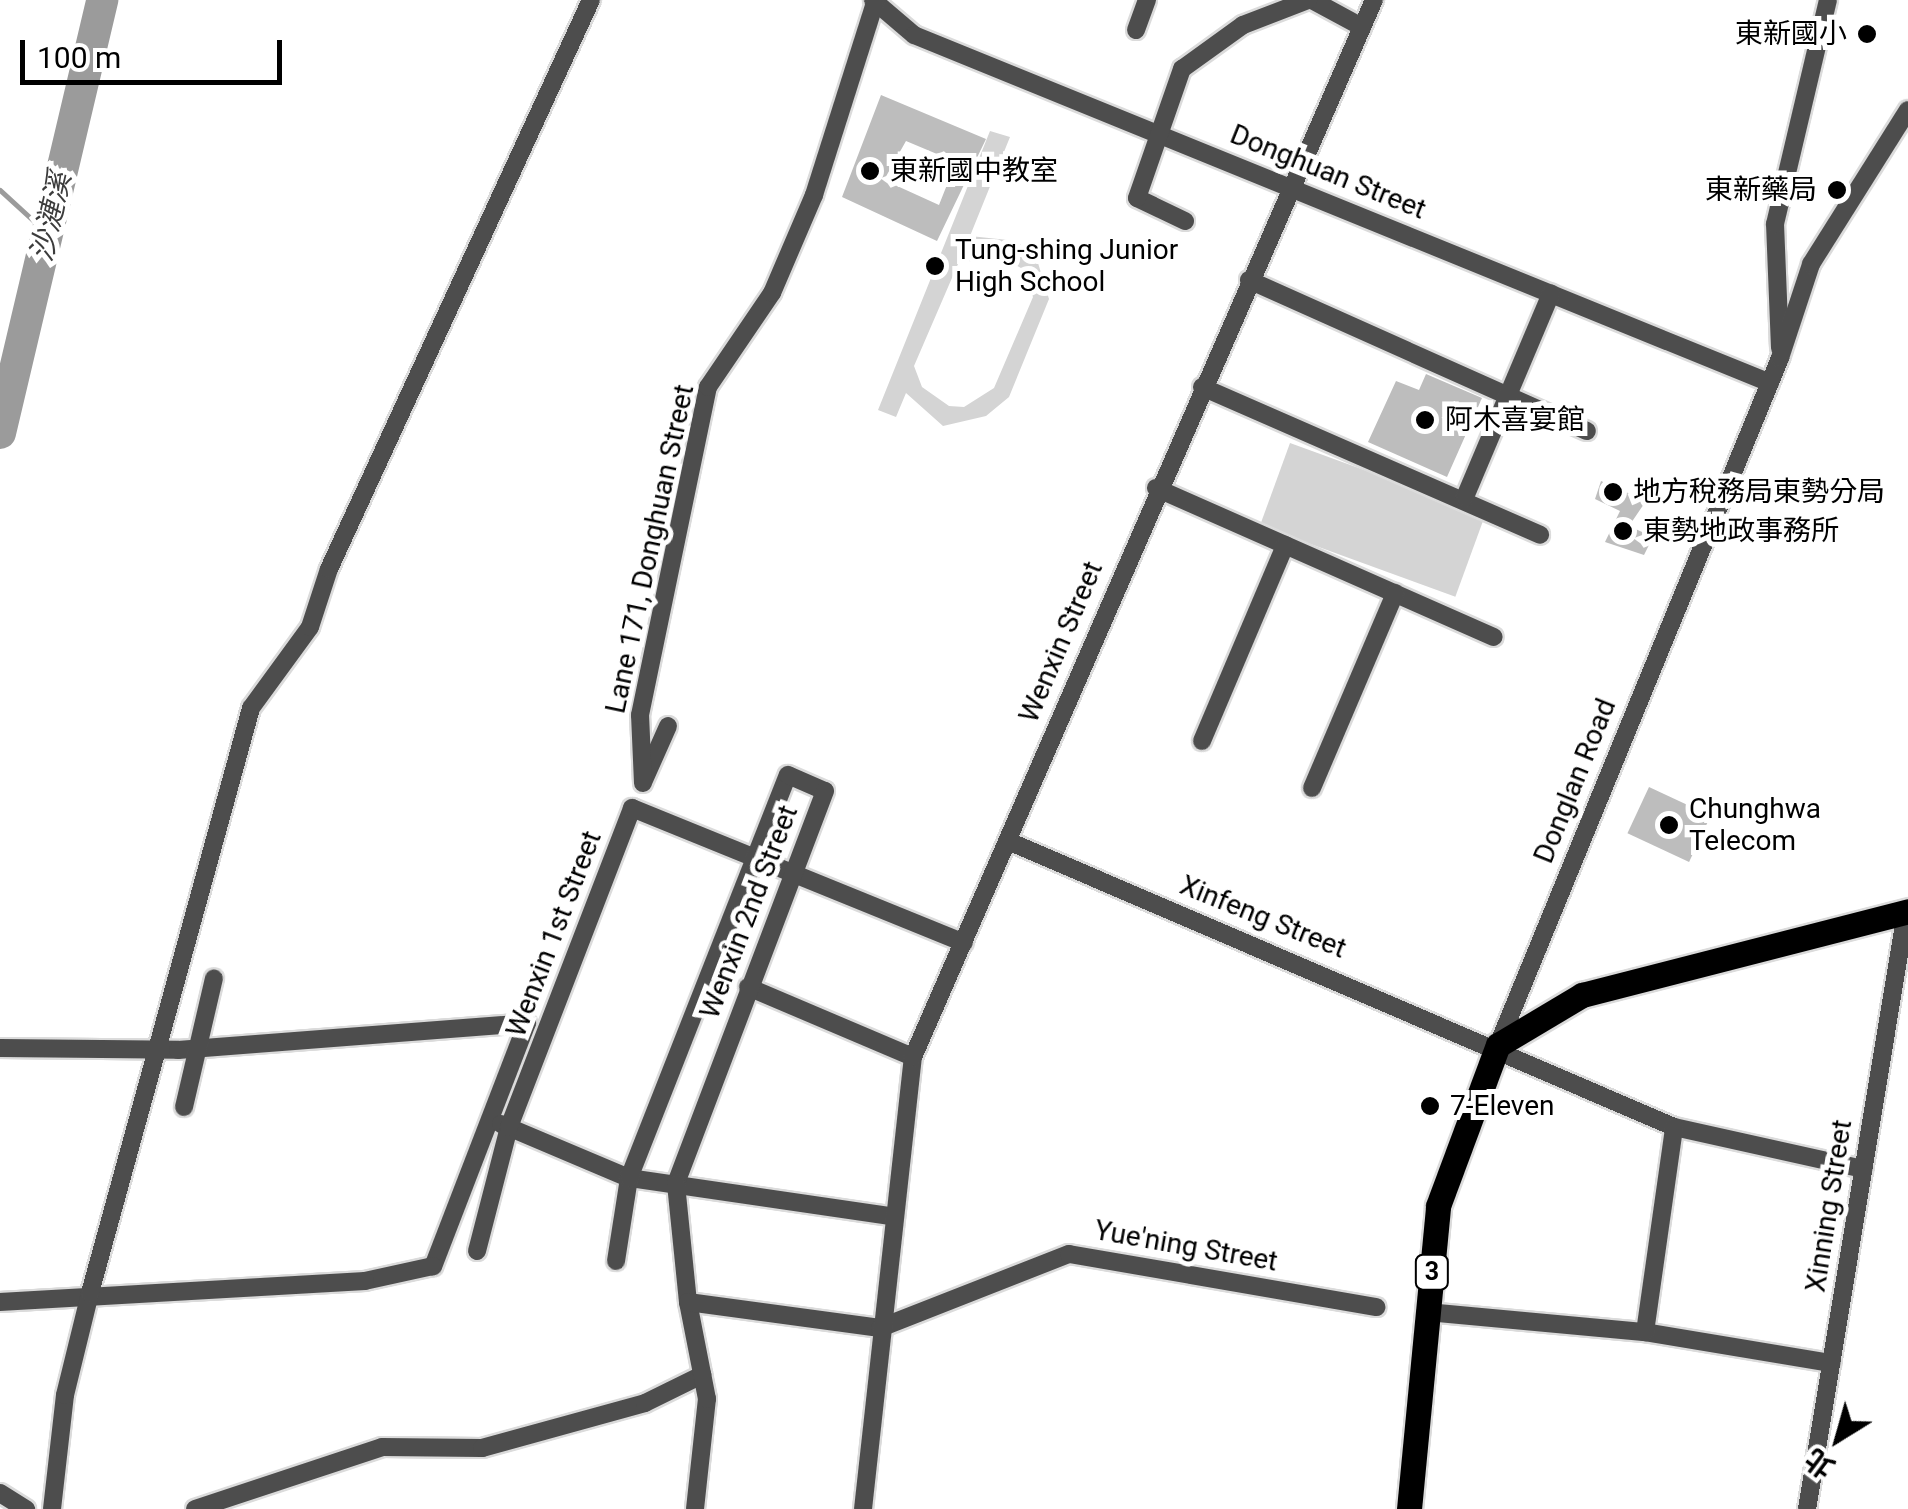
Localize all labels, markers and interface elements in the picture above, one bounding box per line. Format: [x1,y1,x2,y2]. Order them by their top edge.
place label: 東新國小 [1735,17,1847,51]
scale bar [25,20,288,82]
marker: 東新國小 [1856,23,1878,45]
text: 100 m [37,40,121,75]
street label: Donghuan Street [1225,117,1431,227]
place label: 東新國中教室 [890,154,1058,188]
marker: 東新國中教室 [859,160,881,182]
water label: 沙漣溪 [23,169,79,265]
place label: 東新藥局 [1705,173,1817,207]
marker: 東新藥局 [1826,179,1848,201]
place label: Tung-shing Junior High School [955,233,1178,299]
marker: Tung-shing Junior High School [924,255,946,277]
street label: Lane 171, Donghuan Street [599,382,701,716]
place label: 阿木喜宴館 [1445,403,1585,437]
marker: 阿木喜宴館 [1414,409,1436,431]
place label: 地方稅務局東勢分局 [1633,475,1885,509]
marker: 地方稅務局東勢分局 [1602,481,1624,503]
place label: 東勢地政事務所 [1643,514,1839,548]
marker: 東勢地政事務所 [1612,520,1634,542]
street label: Wenxin Street [1012,556,1110,728]
street label: Donglan Road [1527,694,1623,868]
place label: Chunghwa Telecom [1689,792,1821,858]
street label: Wenxin 2nd Street [693,801,805,1023]
marker: Chunghwa Telecom [1658,814,1680,836]
street label: Wenxin 1st Street [499,826,609,1042]
street label: Xinfeng Street [1175,868,1351,966]
place label: 7-Eleven [1450,1089,1555,1123]
marker: 7-Eleven [1419,1095,1441,1117]
street label: Xinning Street [1799,1117,1859,1295]
street label: Yue'ning Street [1092,1213,1280,1279]
road number: 3 [1414,1252,1450,1292]
north arrow [1788,1389,1888,1489]
text: 北 [1799,1442,1841,1485]

